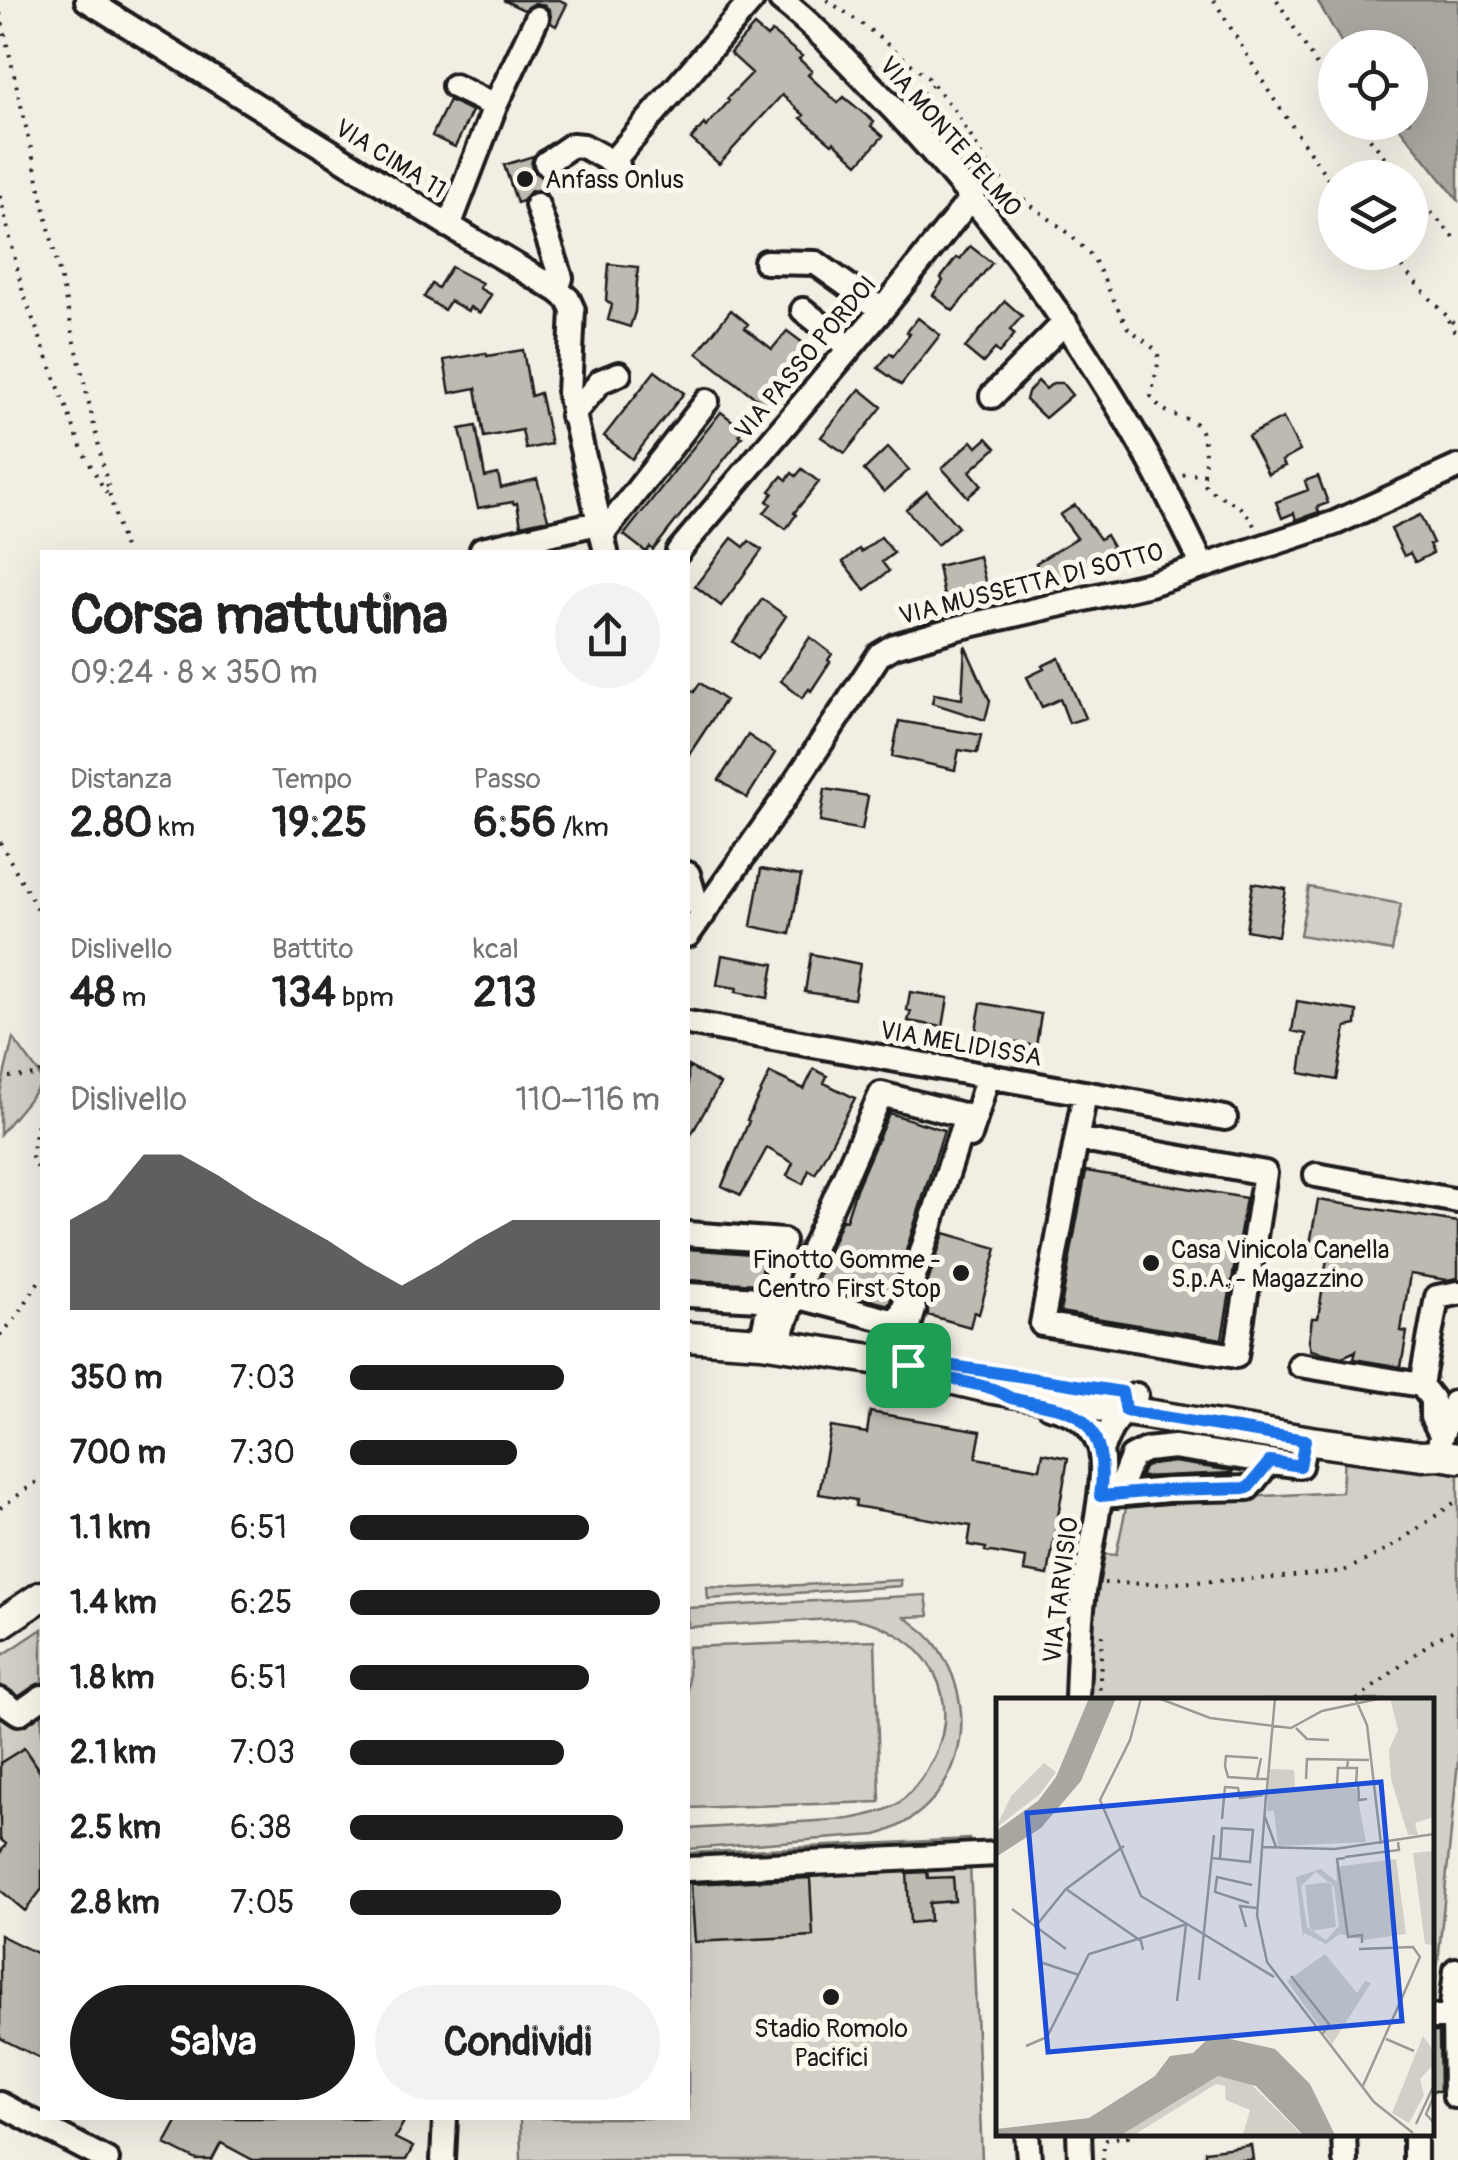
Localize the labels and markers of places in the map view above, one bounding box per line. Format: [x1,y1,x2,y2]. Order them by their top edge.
place label: Anfass Onlus [545,165,684,196]
marker: Anfass Onlus [514,168,536,190]
place label: Casa Vinicola Canella S.p.A. - Magazzino [1171,1235,1389,1295]
place label: Finotto Gomme - Centro First Stop [753,1245,941,1305]
marker: Casa Vinicola Canella S.p.A. - Magazzino [1140,1252,1162,1274]
marker: Finotto Gomme - Centro First Stop [950,1262,972,1284]
pin [866,1323,951,1408]
marker: Stadio Romolo Pacifici [820,1986,842,2008]
place label: Stadio Romolo Pacifici [754,2014,908,2074]

